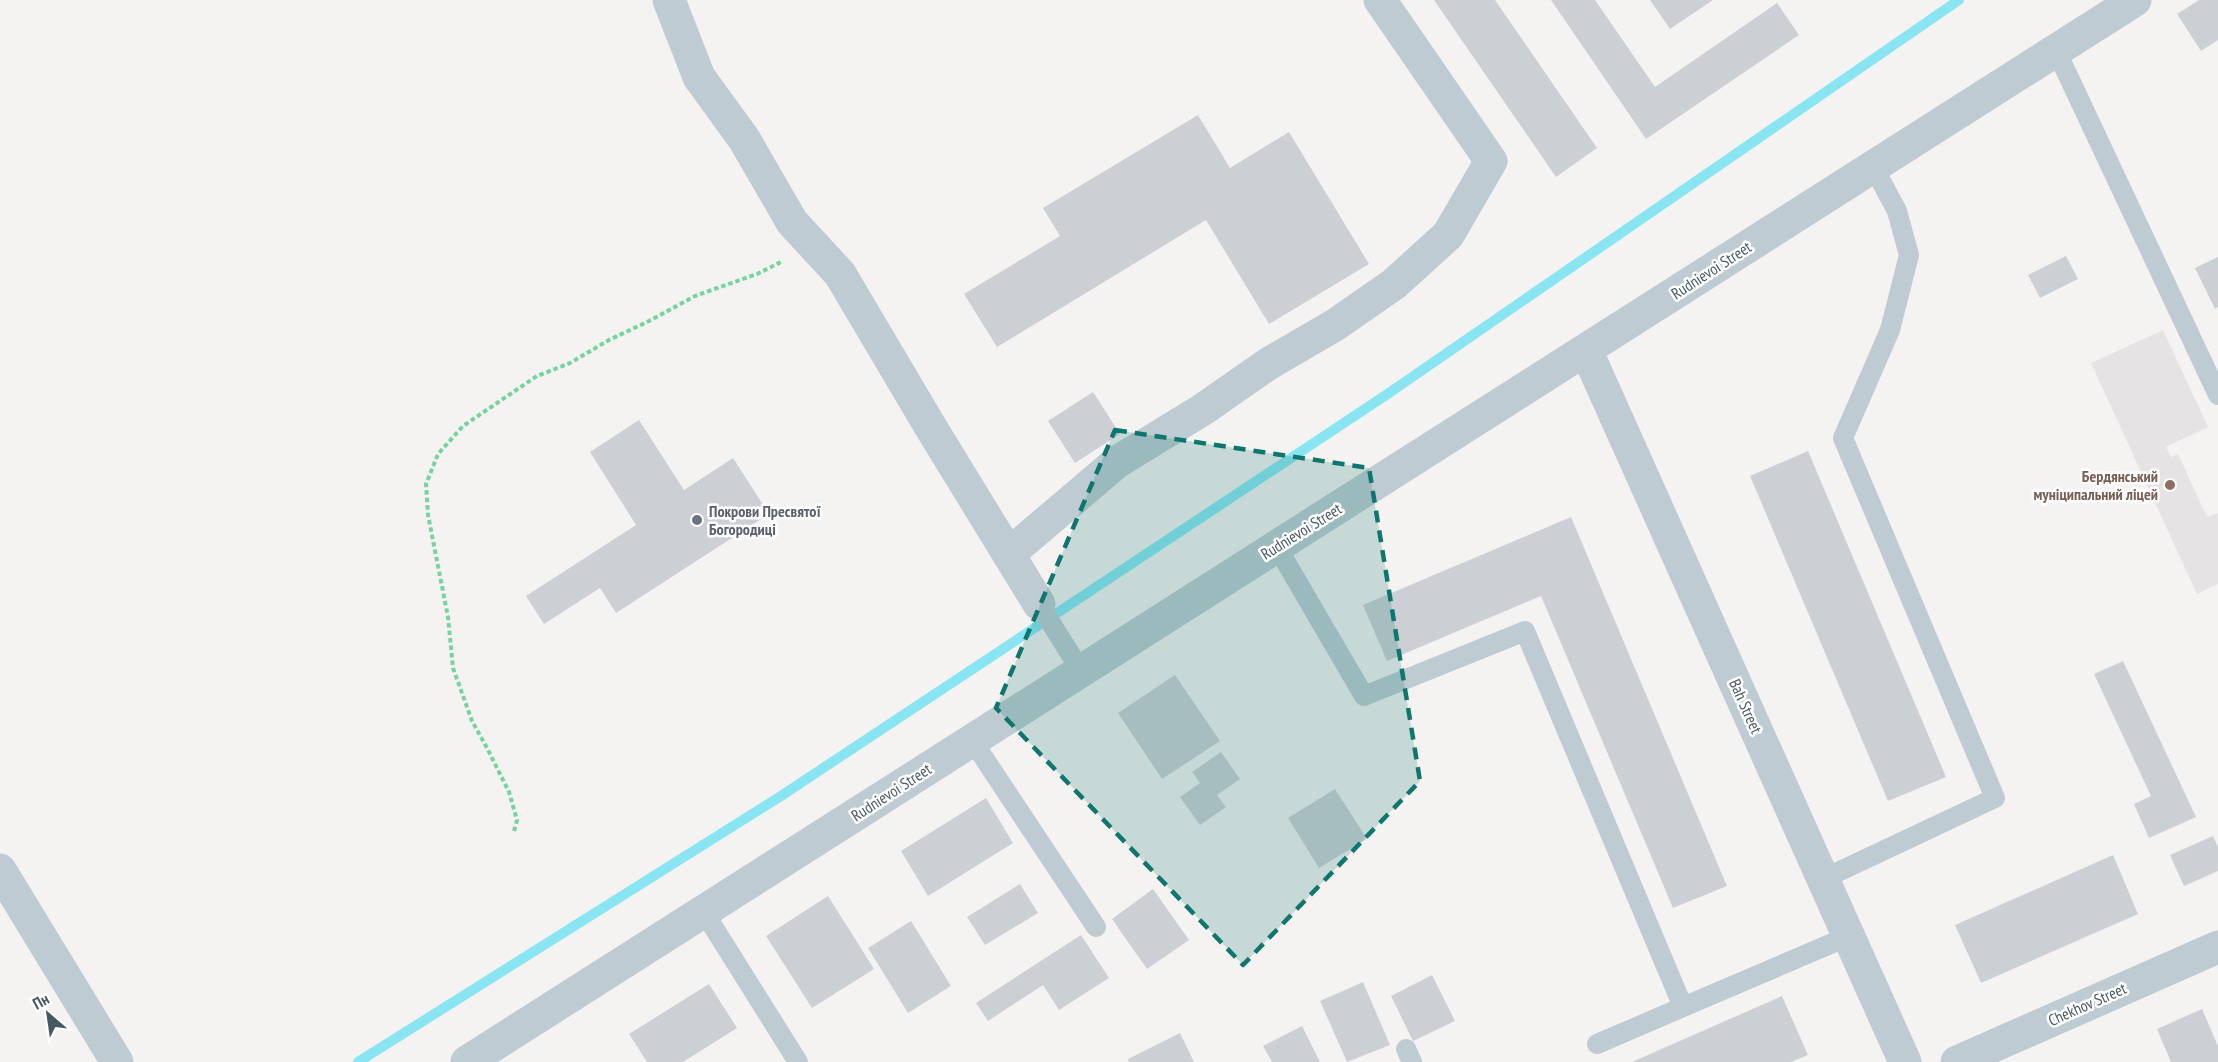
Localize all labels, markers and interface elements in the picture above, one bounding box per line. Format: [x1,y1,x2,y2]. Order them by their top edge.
street label: Rudnievoi Street [1667,236,1755,303]
place label: Бердянський муніципальний ліцей [2033,466,2158,504]
marker: Бердянський муніципальний ліцей [2163,478,2177,492]
street label: Rudnievoi Street [1257,498,1346,564]
place label: Покрови Пресвятої Богородиці [709,501,821,539]
marker: Покрови Пресвятої Богородиці [690,513,704,527]
street label: Bah Street [1725,676,1767,737]
street label: Rudnievoi Street [847,758,935,825]
street label: Chekhov Street [2045,978,2130,1030]
north arrow [18,984,78,1044]
text: Пн [29,988,52,1013]

